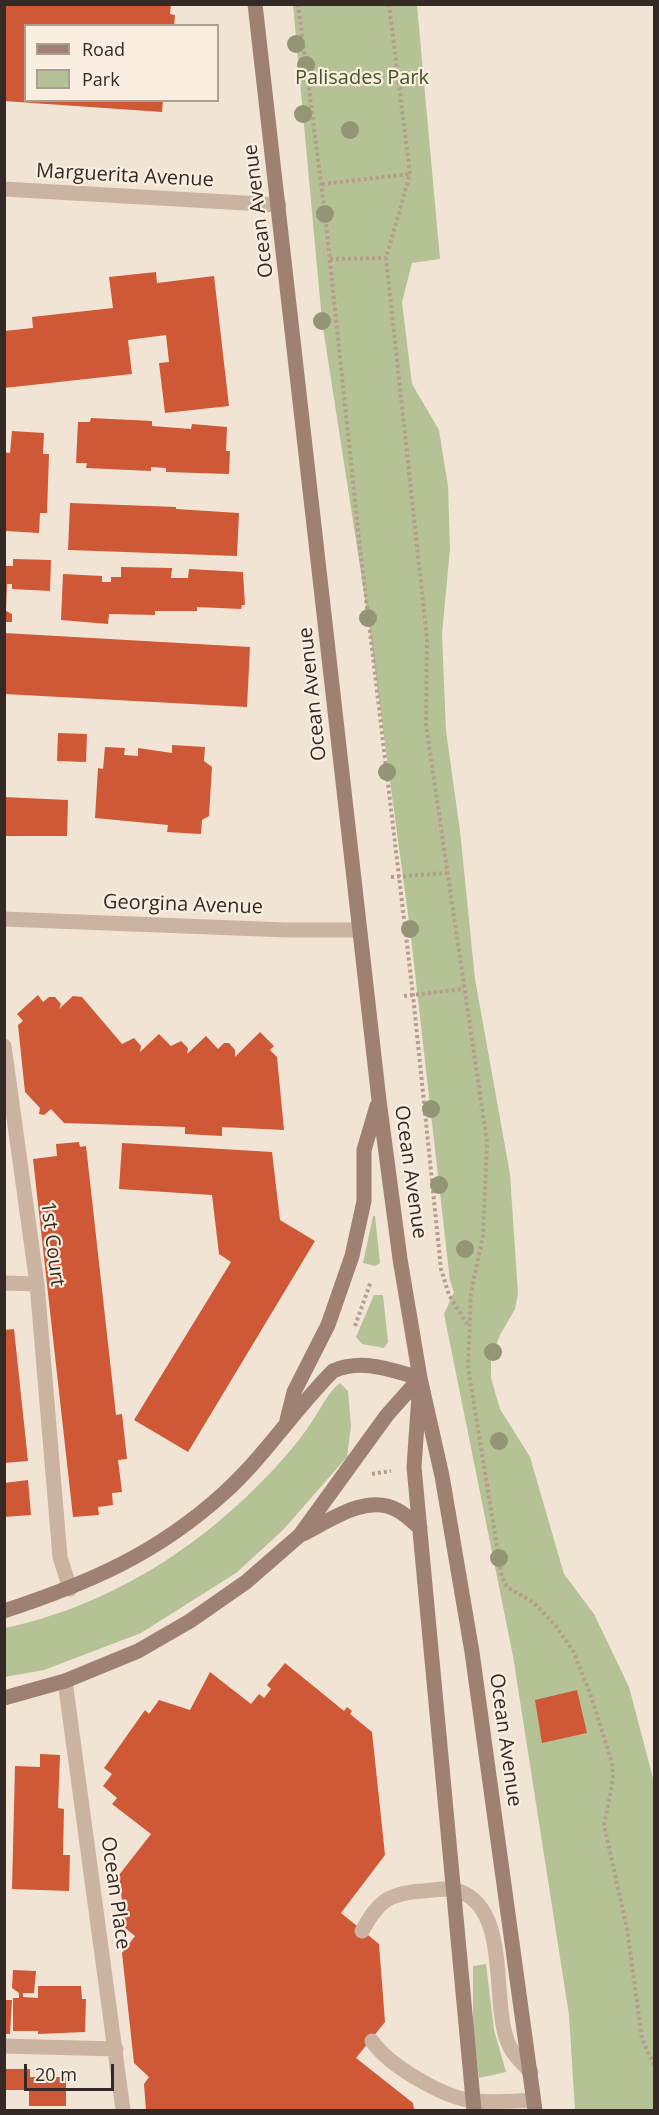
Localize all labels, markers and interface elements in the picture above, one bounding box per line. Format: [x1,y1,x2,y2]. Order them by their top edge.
legend [24,24,219,102]
text: Road [82,37,125,61]
park label: Palisades Park [295,66,429,90]
text: Park [82,67,120,91]
street label: Ocean Avenue [239,143,279,279]
street label: Marguerita Avenue [36,159,214,193]
street label: Ocean Avenue [294,626,332,762]
street label: Georgina Avenue [103,890,263,920]
street label: Ocean Avenue [389,1104,431,1240]
street label: 1st Court [35,1200,69,1288]
street label: Ocean Avenue [484,1672,526,1808]
street label: Ocean Place [95,1835,135,1951]
scale bar [27,2052,117,2090]
text: 20 m [35,2062,77,2086]

